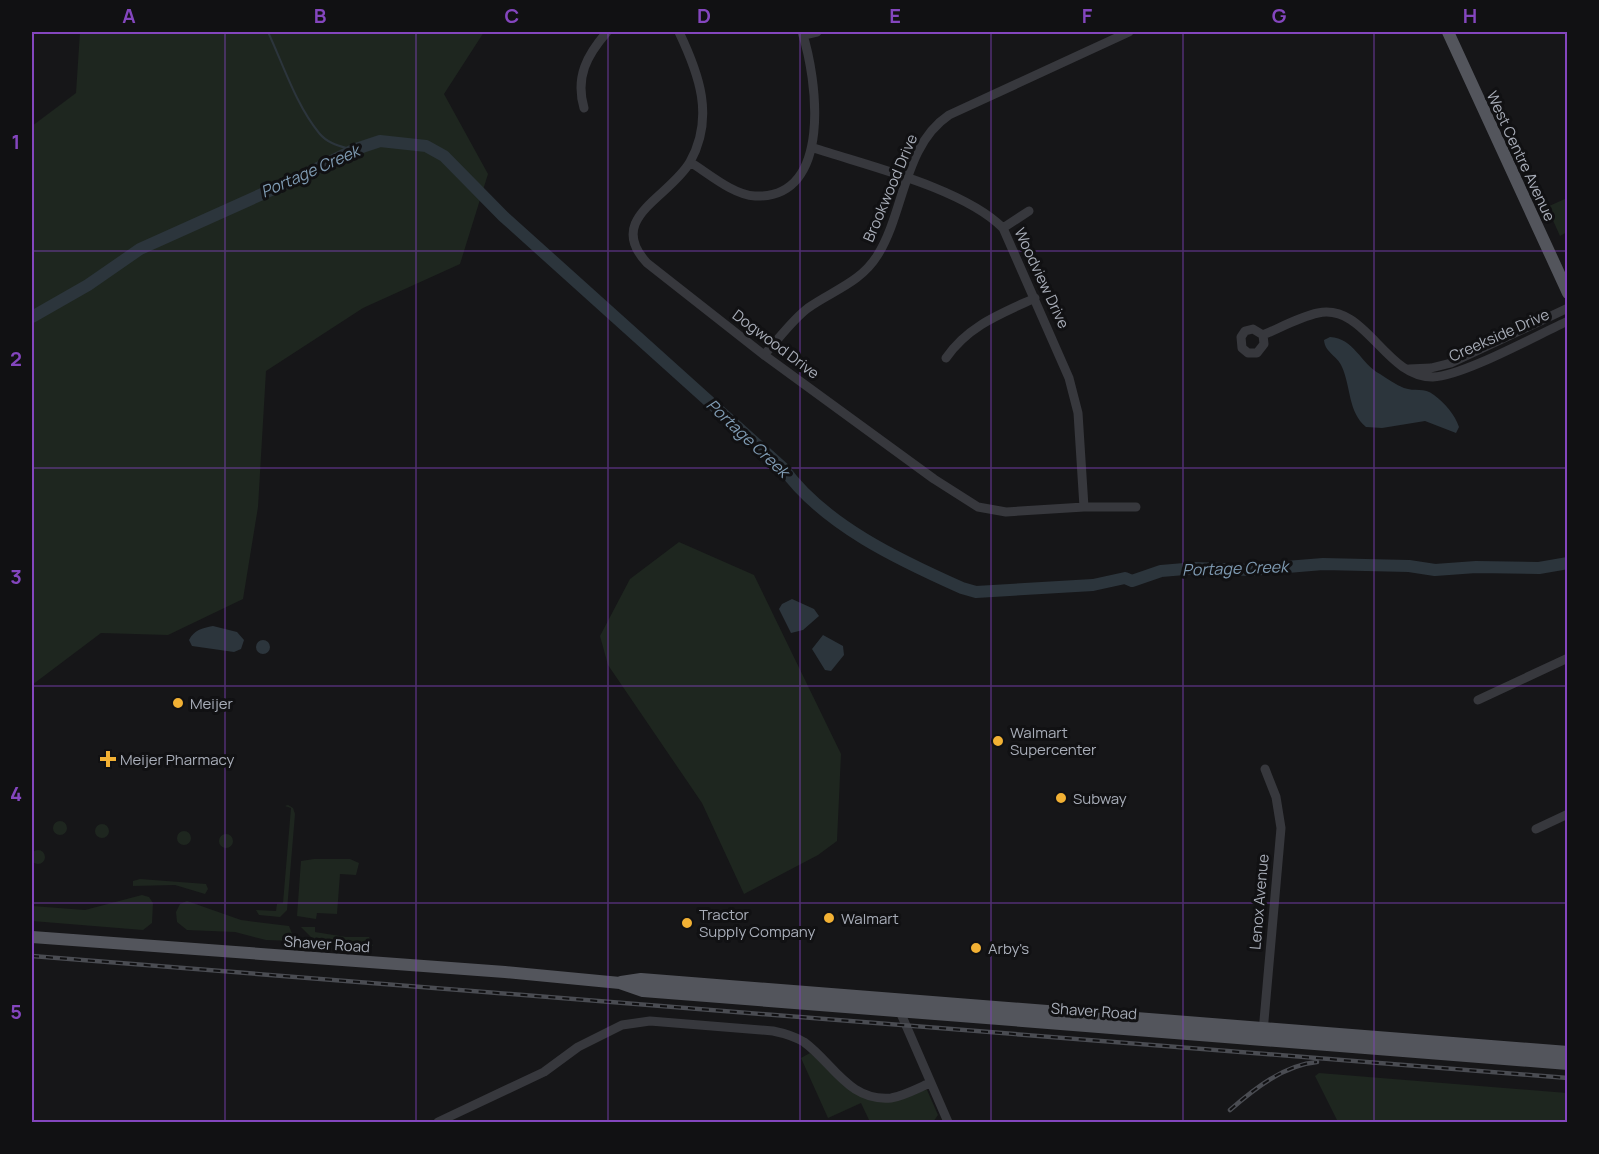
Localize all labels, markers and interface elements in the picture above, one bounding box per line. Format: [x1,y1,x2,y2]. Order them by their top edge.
text: A [122,2,136,29]
text: B [314,2,327,29]
text: C [505,2,519,29]
text: D [697,2,711,29]
text: E [889,2,901,29]
text: F [1082,2,1093,29]
text: G [1272,2,1287,29]
text: H [1463,2,1477,29]
street label: West Centre Avenue [1482,88,1560,225]
text: 1 [12,128,20,155]
street label: Brookwood Drive [858,131,922,245]
water label: Portage Creek [257,139,365,203]
street label: Woodview Drive [1009,224,1075,332]
street label: Creekside Drive [1445,303,1553,367]
street label: Dogwood Drive [728,304,824,384]
text: 2 [10,345,22,372]
water label: Portage Creek [702,394,796,484]
water label: Portage Creek [1182,555,1290,581]
text: 3 [10,563,22,590]
place label: Meijer [190,693,233,714]
marker: Meijer [171,696,185,710]
place label: Walmart Supercenter [1010,722,1097,760]
marker: Walmart Supercenter [991,734,1005,748]
place label: Meijer Pharmacy [120,749,235,770]
marker: Meijer Pharmacy [101,752,115,766]
text: 4 [10,780,22,807]
place label: Subway [1073,788,1127,809]
marker: Subway [1054,791,1068,805]
street label: Lenox Avenue [1244,853,1274,951]
place label: Tractor Supply Company [699,904,815,942]
place label: Walmart [841,908,899,929]
marker: Walmart [822,911,836,925]
marker: Tractor Supply Company [680,916,694,930]
street label: Shaver Road [283,931,371,957]
place label: Arby's [988,938,1029,959]
marker: Arby's [969,941,983,955]
text: 5 [10,998,22,1025]
street label: Shaver Road [1050,998,1138,1024]

